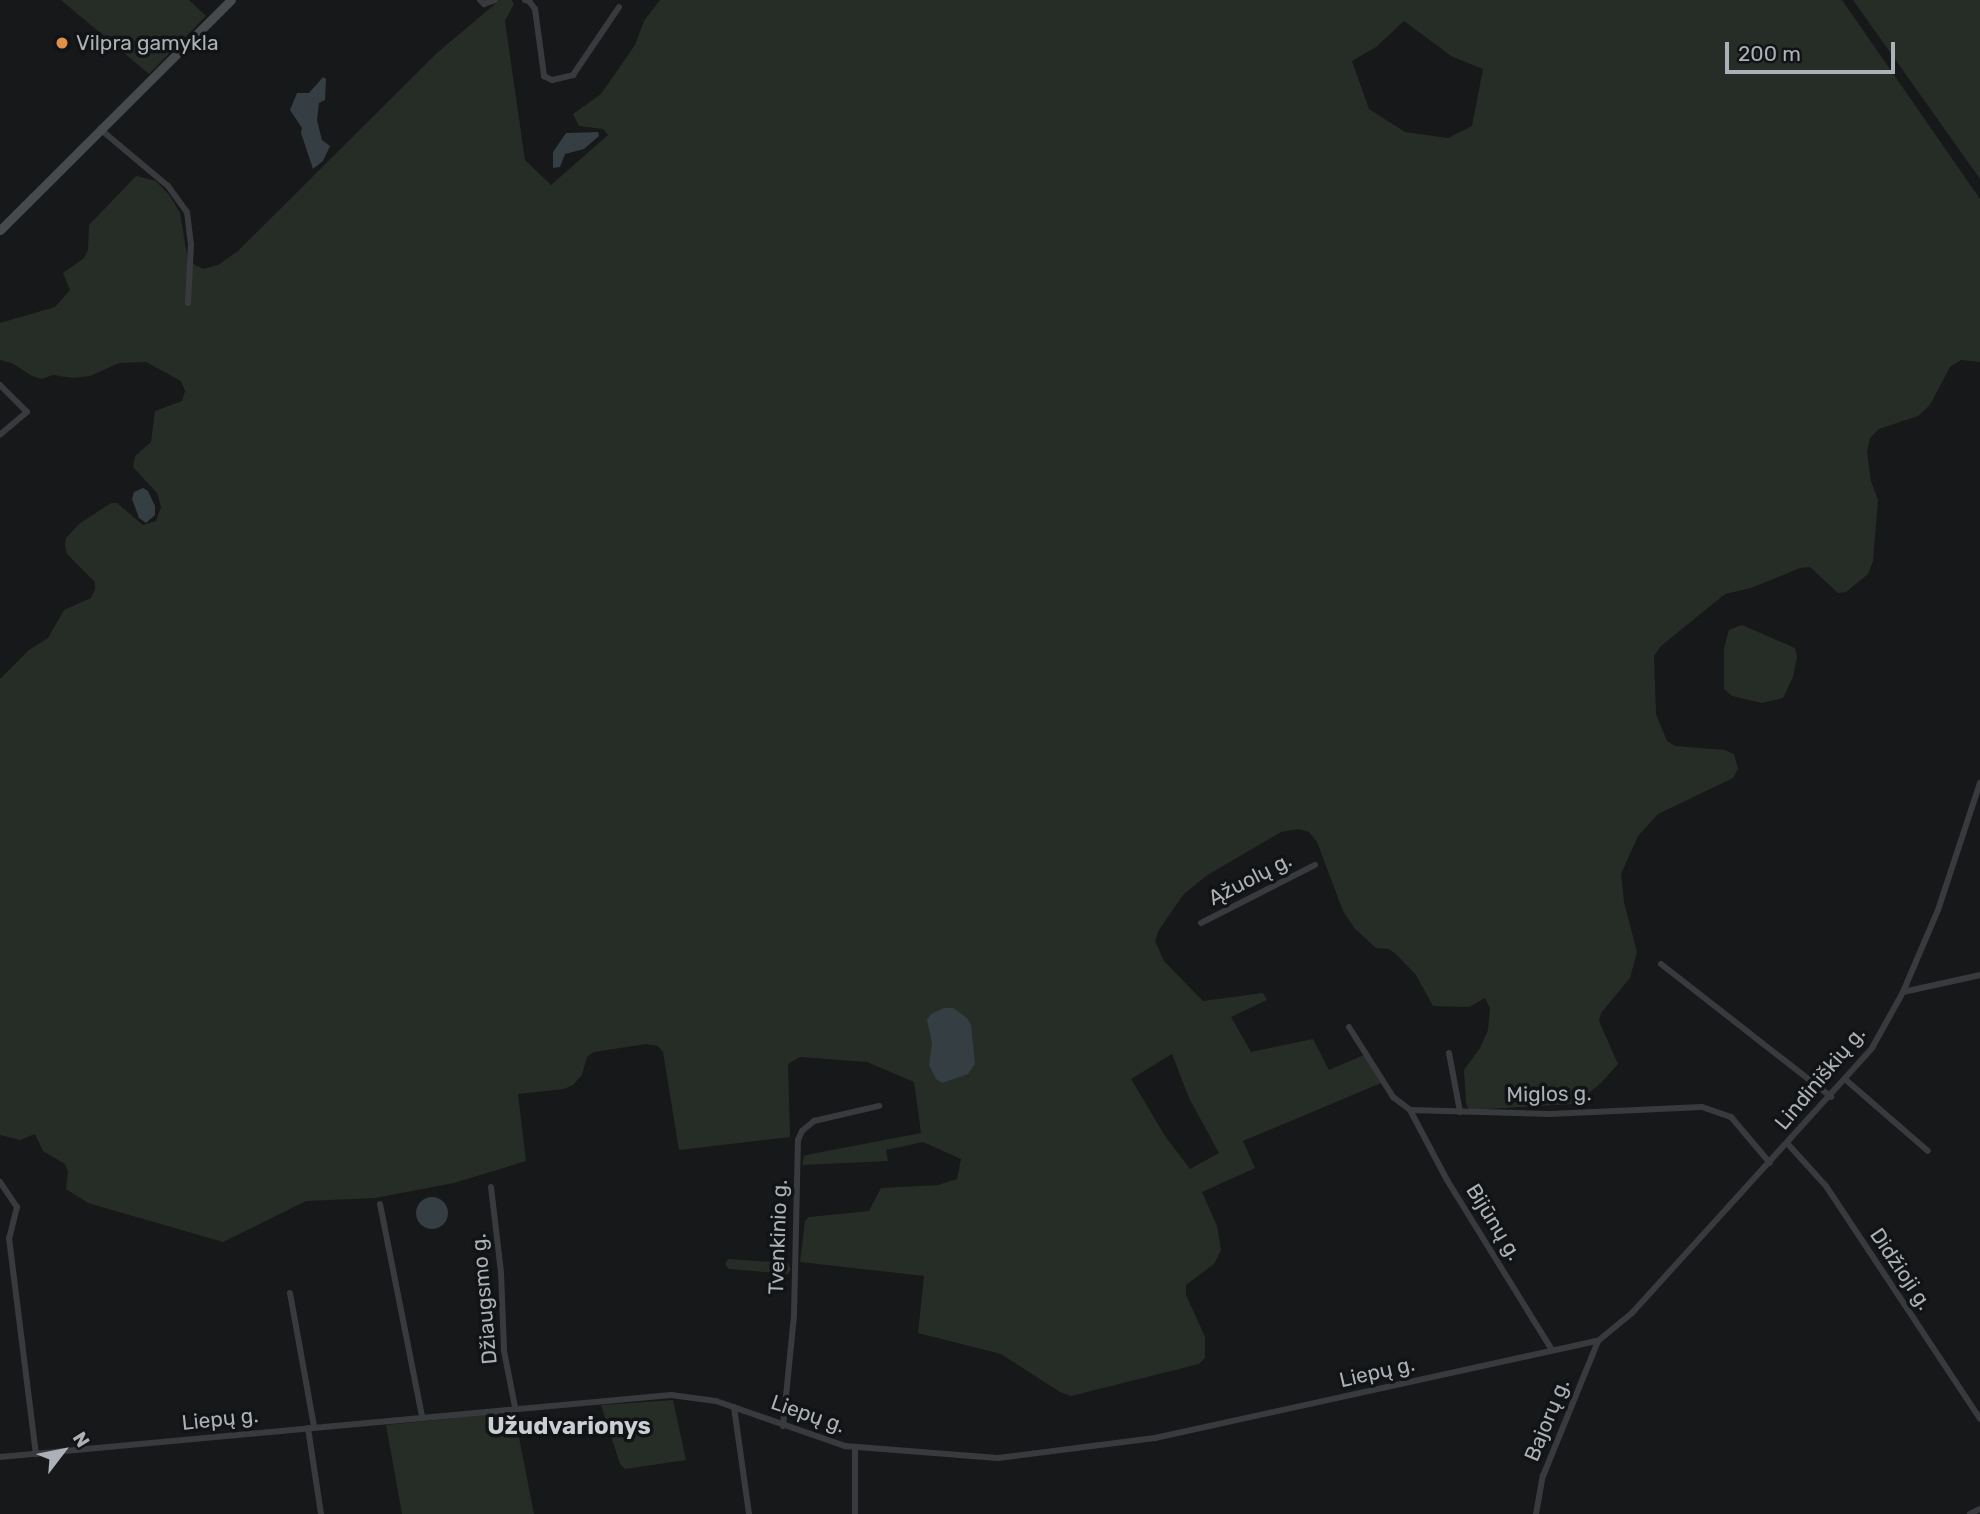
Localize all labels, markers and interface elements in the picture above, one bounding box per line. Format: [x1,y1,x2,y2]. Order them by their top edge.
scale bar [1728,28,1898,72]
place label: Vilpra gamykla [76,30,219,56]
marker: Vilpra gamykla [54,35,70,51]
text: 200 m [1738,41,1801,66]
street label: Ąžuolų g. [1204,847,1296,911]
street label: Lindiniškių g. [1769,1021,1871,1135]
street label: Miglos g. [1506,1081,1592,1107]
street label: Tvenkinio g. [763,1179,793,1295]
street label: Bijūnų g. [1461,1179,1527,1265]
street label: Didžioji g. [1864,1223,1938,1315]
street label: Džiaugsmo g. [466,1232,502,1366]
street label: Liepų g. [1337,1351,1417,1393]
street label: Bajorų g. [1519,1375,1575,1465]
street label: Liepų g. [768,1390,848,1438]
street label: Liepų g. [180,1402,260,1436]
district label: Užudvarionys [487,1413,651,1441]
north arrow [28,1416,98,1486]
text: N [68,1428,95,1451]

